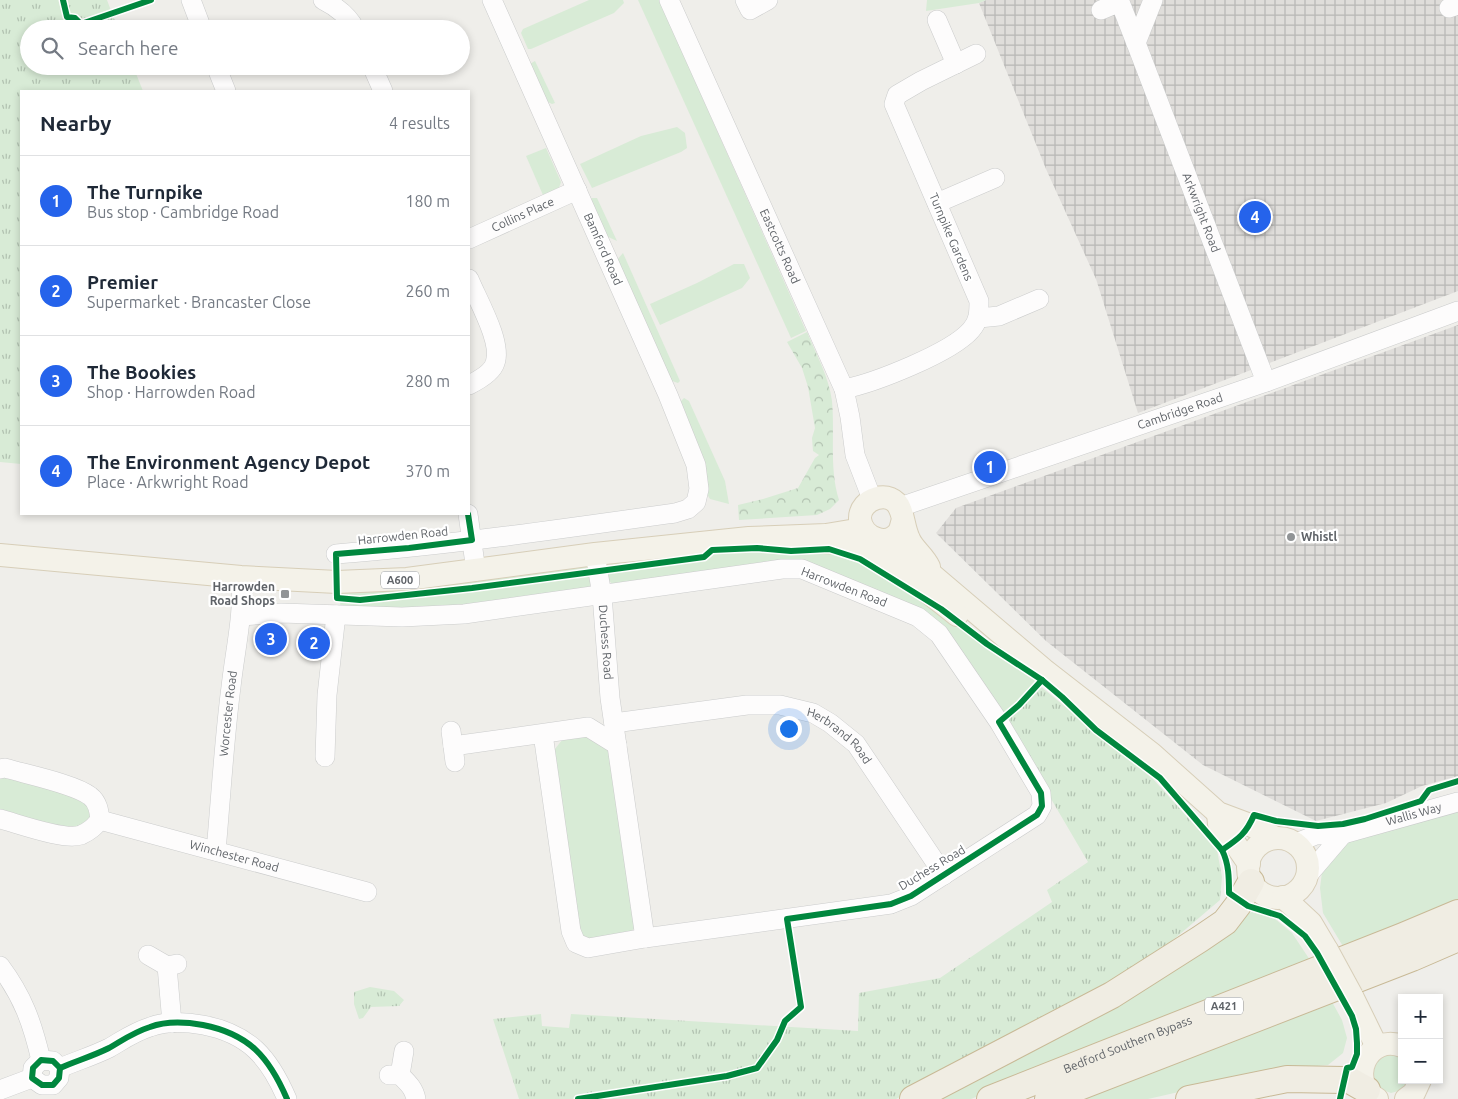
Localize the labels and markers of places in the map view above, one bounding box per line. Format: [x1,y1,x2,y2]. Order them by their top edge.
pin: 4 [1239,198,1271,236]
pin: 1 [974,448,1006,486]
place label: Whistl [1301,530,1337,543]
marker: Whistl [1285,531,1297,543]
place label: Harrowden Road Shops [210,580,275,607]
marker: Harrowden Road Shops [279,588,291,600]
pin: 3 [255,620,287,658]
pin: 2 [298,624,330,662]

